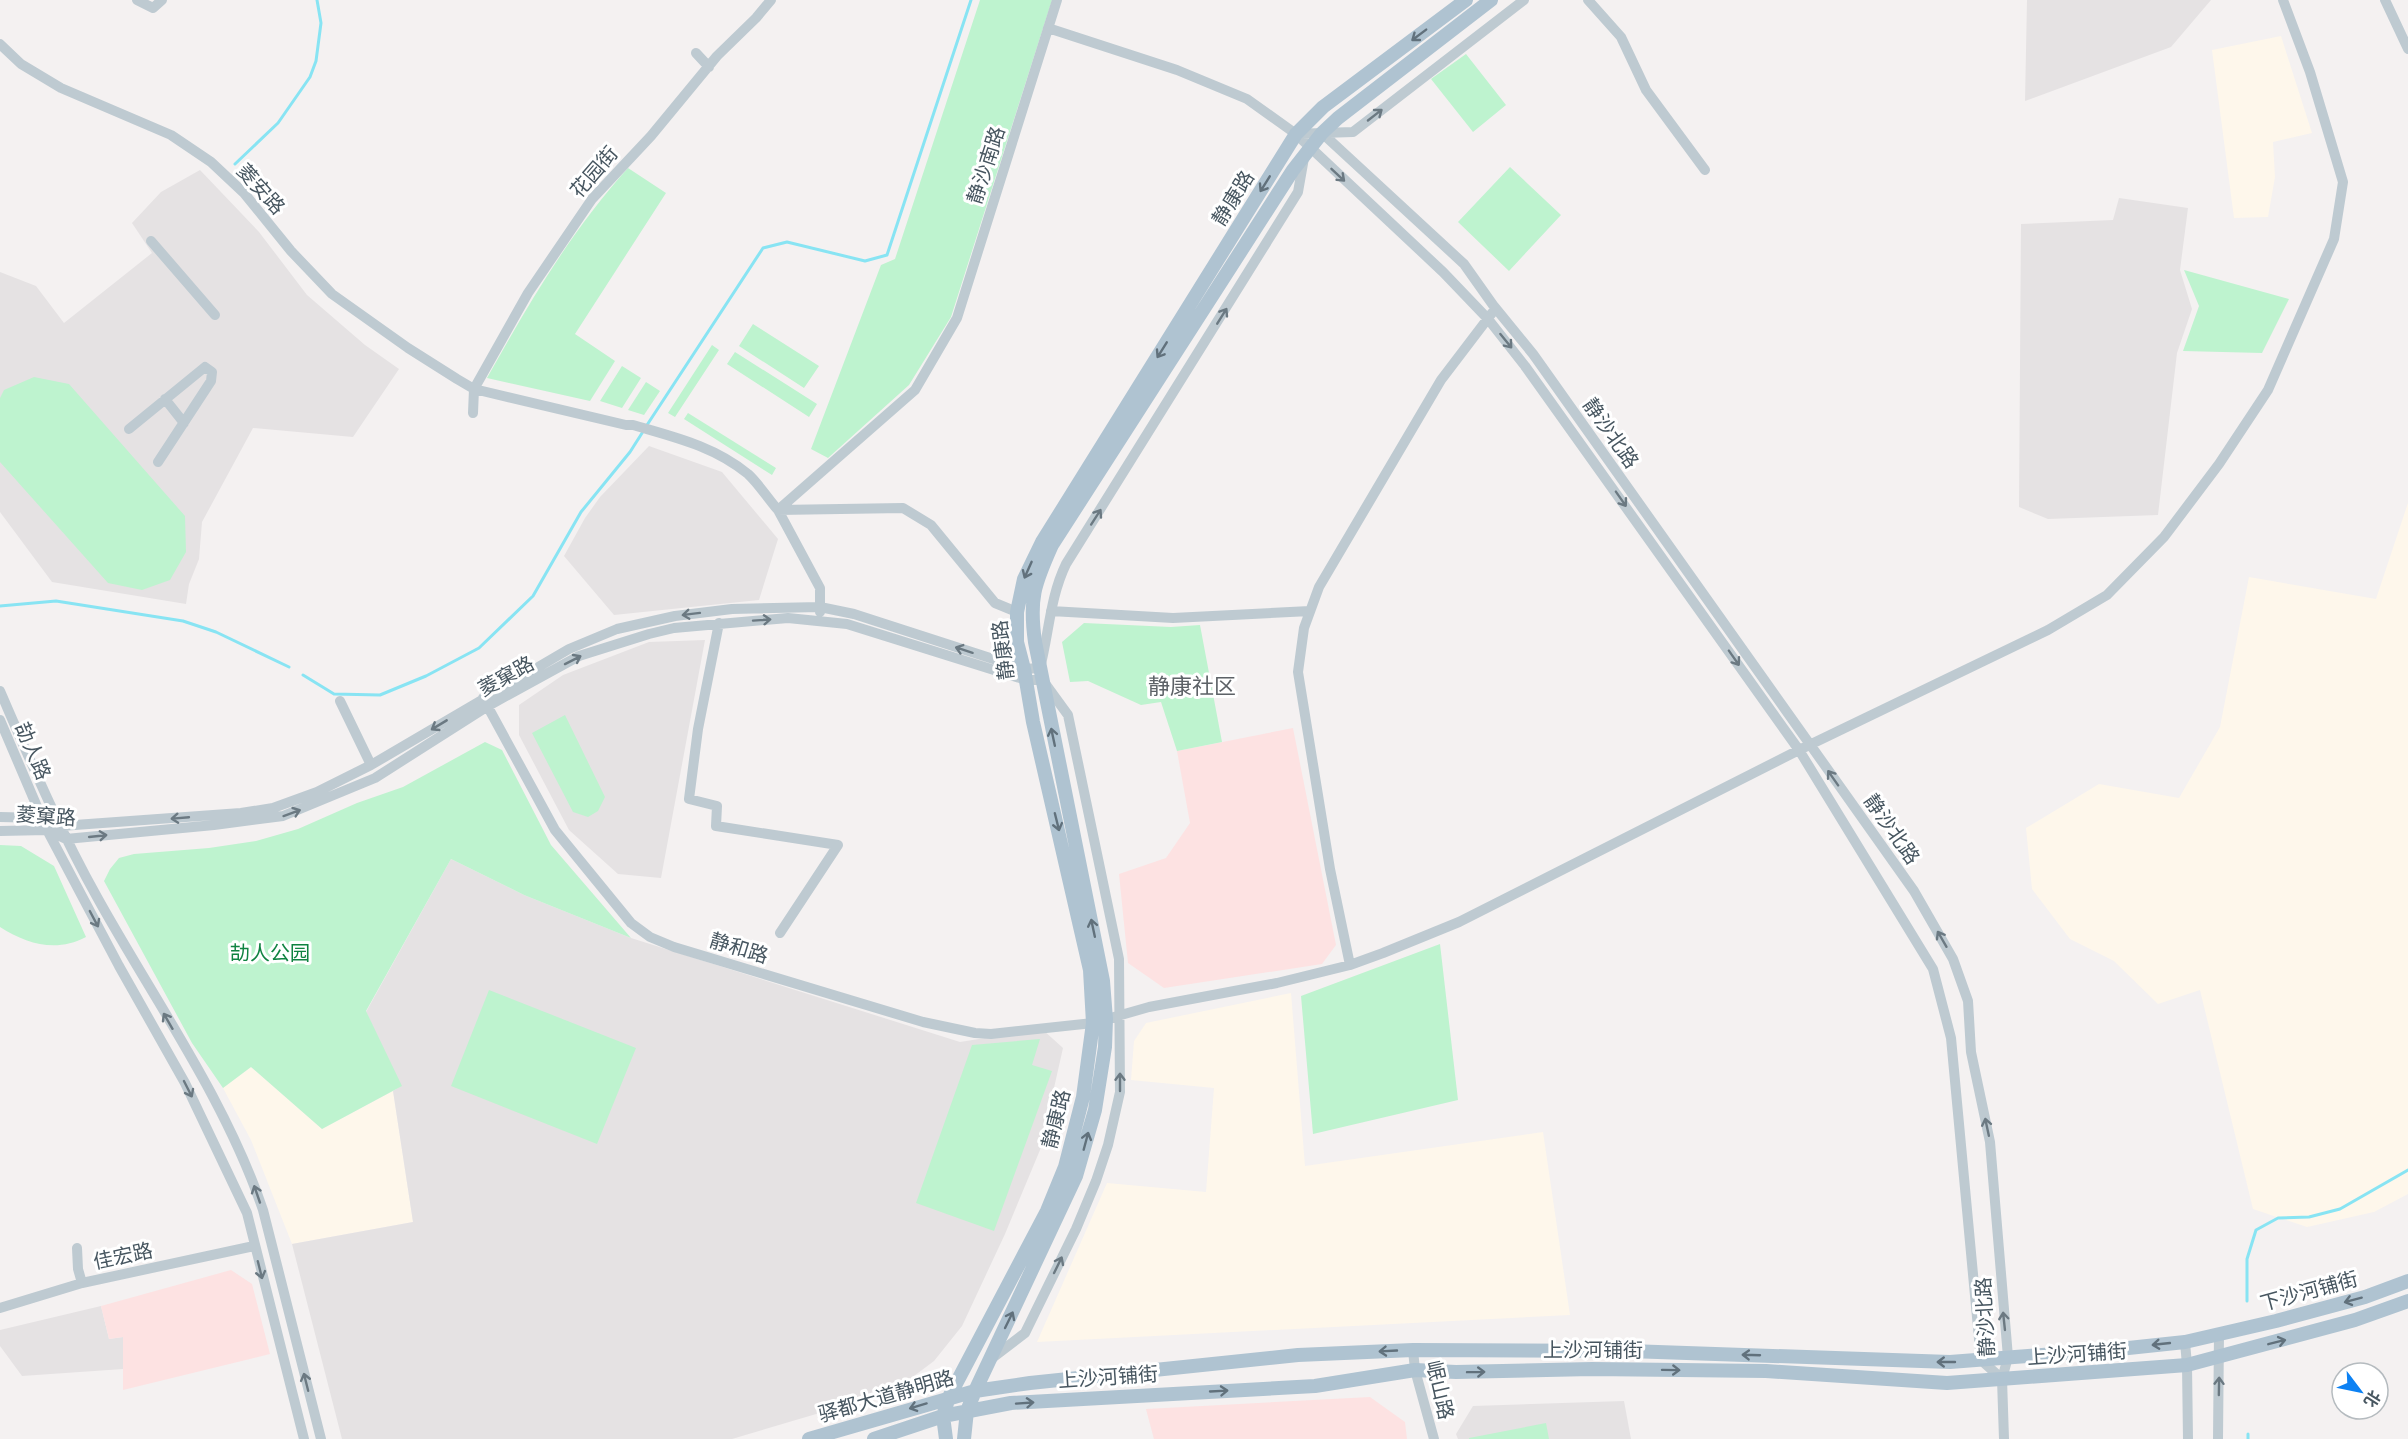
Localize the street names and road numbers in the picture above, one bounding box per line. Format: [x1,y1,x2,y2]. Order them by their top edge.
street label: 静沙南路 [962,123,1010,207]
street label: 花园街 [565,141,623,203]
street label: 菱安路 [232,159,290,219]
street label: 静康路 [1207,166,1259,230]
street label: 静沙北路 [1578,393,1644,473]
street label: 静康路 [987,619,1019,681]
street label: 菱窠路 [474,651,538,701]
street label: 劼人路 [10,719,56,783]
street label: 静沙北路 [1859,789,1925,869]
street label: 菱窠路 [15,802,77,830]
street label: 静和路 [707,928,771,968]
street label: 静康路 [1037,1087,1075,1151]
street label: 佳宏路 [91,1238,155,1274]
street label: 下沙河铺街 [2258,1266,2360,1316]
street label: 静沙北路 [1971,1276,1999,1358]
street label: 上沙河铺街 [1543,1338,1643,1362]
street label: 上沙河铺街 [2026,1339,2128,1369]
street label: 岷山路 [1422,1358,1458,1422]
street label: 上沙河铺街 [1057,1362,1159,1392]
street label: 驿都大道静明路 [815,1365,957,1427]

